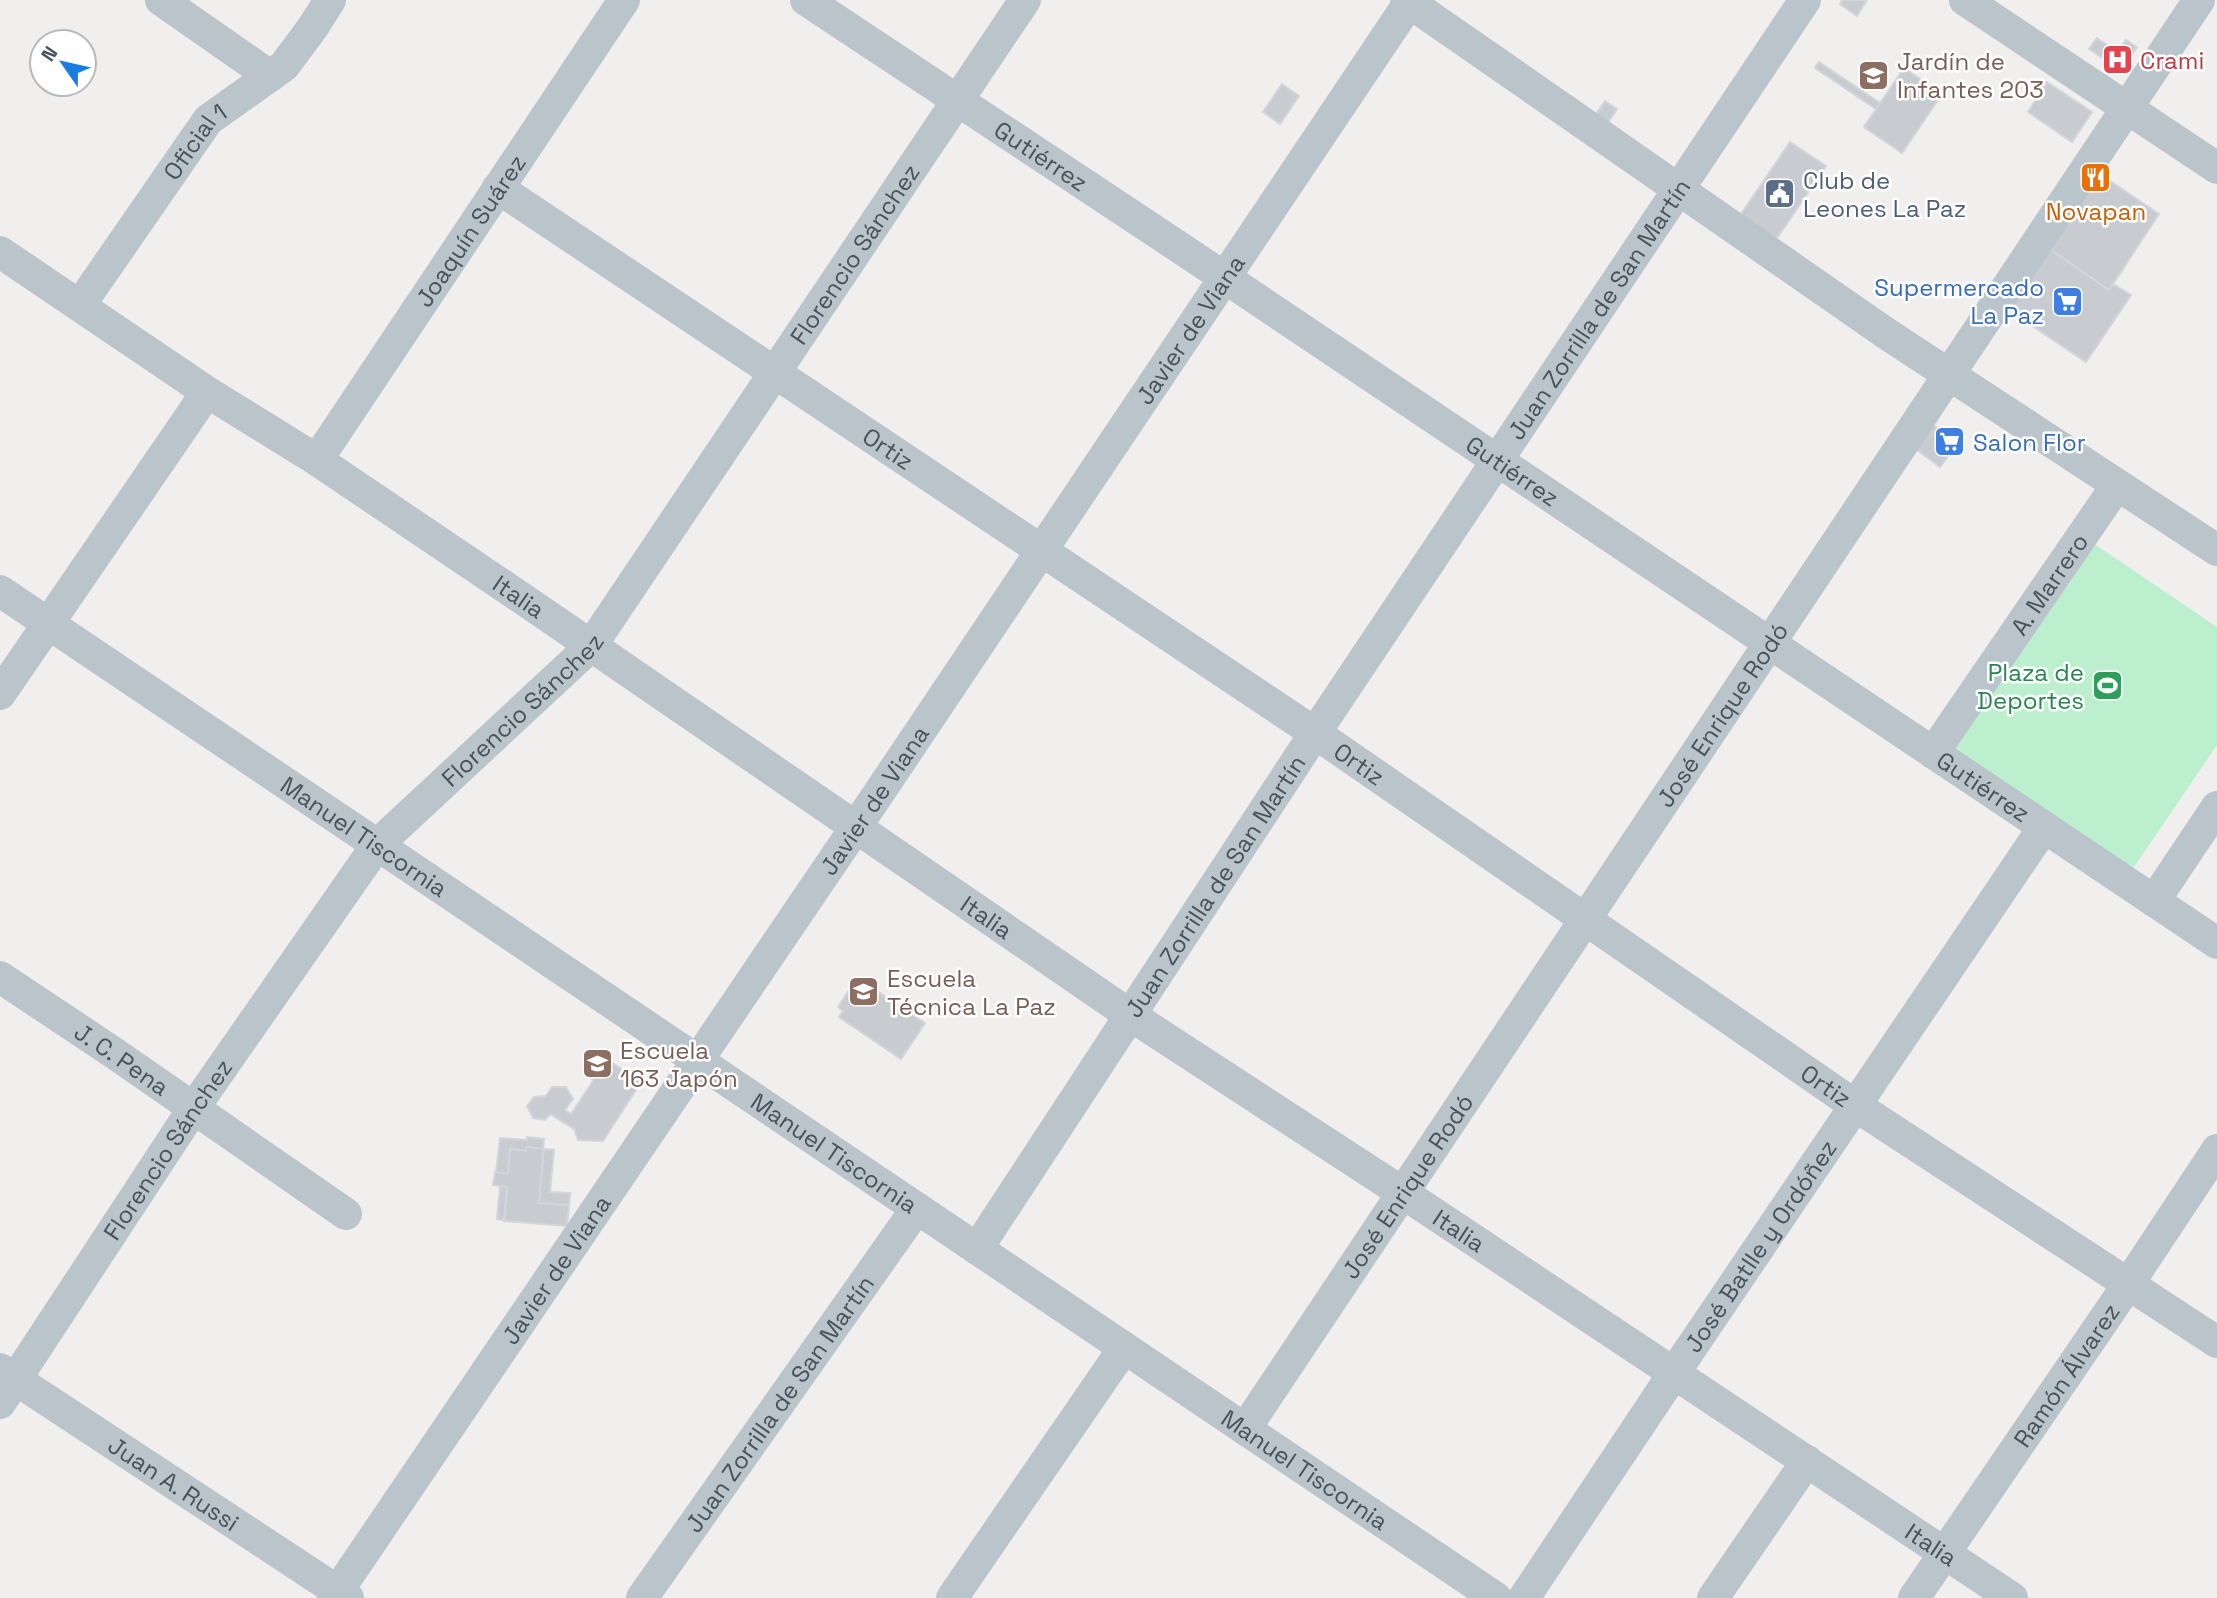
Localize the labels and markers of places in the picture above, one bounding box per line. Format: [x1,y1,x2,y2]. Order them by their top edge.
hospital icon: Crami [2100,43,2134,77]
place label: Crami [2140,45,2204,76]
place label: Jardín de Infantes 203 [1897,46,2044,105]
school or university icon: Jardín de Infantes 203 [1857,58,1891,92]
restaurant icon: Novapan [2079,160,2113,194]
place label: Club de Leones La Paz [1803,165,1966,224]
public building icon: Club de Leones La Paz [1763,177,1797,211]
place label: Novapan [2046,196,2146,227]
place label: Supermercado La Paz [1874,272,2044,331]
supermarket icon: Supermercado La Paz [2050,284,2084,318]
supermarket icon: Salon Flor [1933,425,1967,459]
place label: Salon Flor [1973,427,2086,458]
place label: Plaza de Deportes [1977,657,2084,716]
sports icon: Plaza de Deportes [2090,669,2124,703]
place label: Escuela Técnica La Paz [887,963,1056,1022]
school or university icon: Escuela Técnica La Paz [847,975,881,1009]
place label: Escuela 163 Japón [620,1035,738,1094]
school or university icon: Escuela 163 Japón [580,1047,614,1081]

